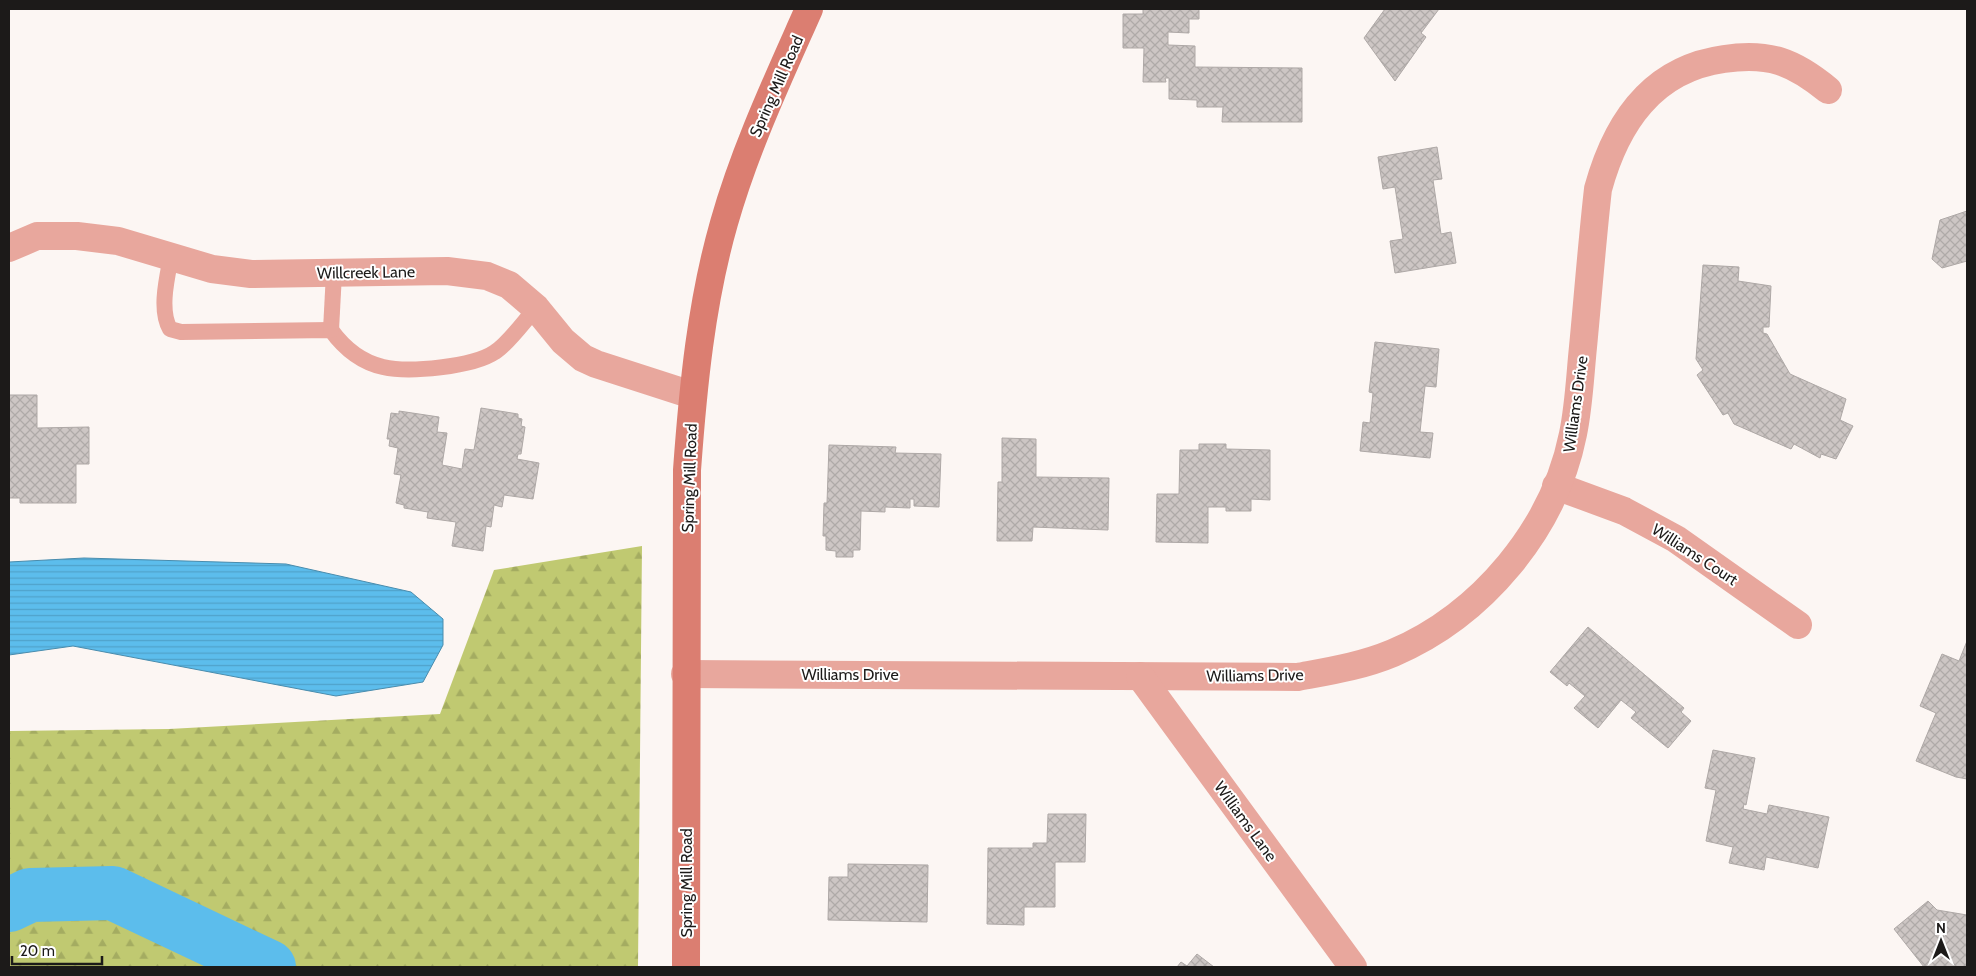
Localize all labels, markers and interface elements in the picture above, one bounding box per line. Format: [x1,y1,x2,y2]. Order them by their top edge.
street label: Spring Mill Road [746,32,807,140]
street label: Willcreek Lane [317,262,415,283]
street label: Williams Drive [1559,355,1592,454]
street label: Spring Mill Road [678,423,701,533]
street label: Williams Court [1648,520,1742,590]
street label: Williams Drive [801,665,899,684]
street label: Williams Drive [1206,665,1304,686]
street label: Williams Lane [1210,778,1281,865]
street label: Spring Mill Road [677,828,696,938]
north arrow [1916,916,1966,966]
text: N [1936,919,1946,937]
scale bar [12,934,102,966]
text: 20 m [20,942,55,960]

